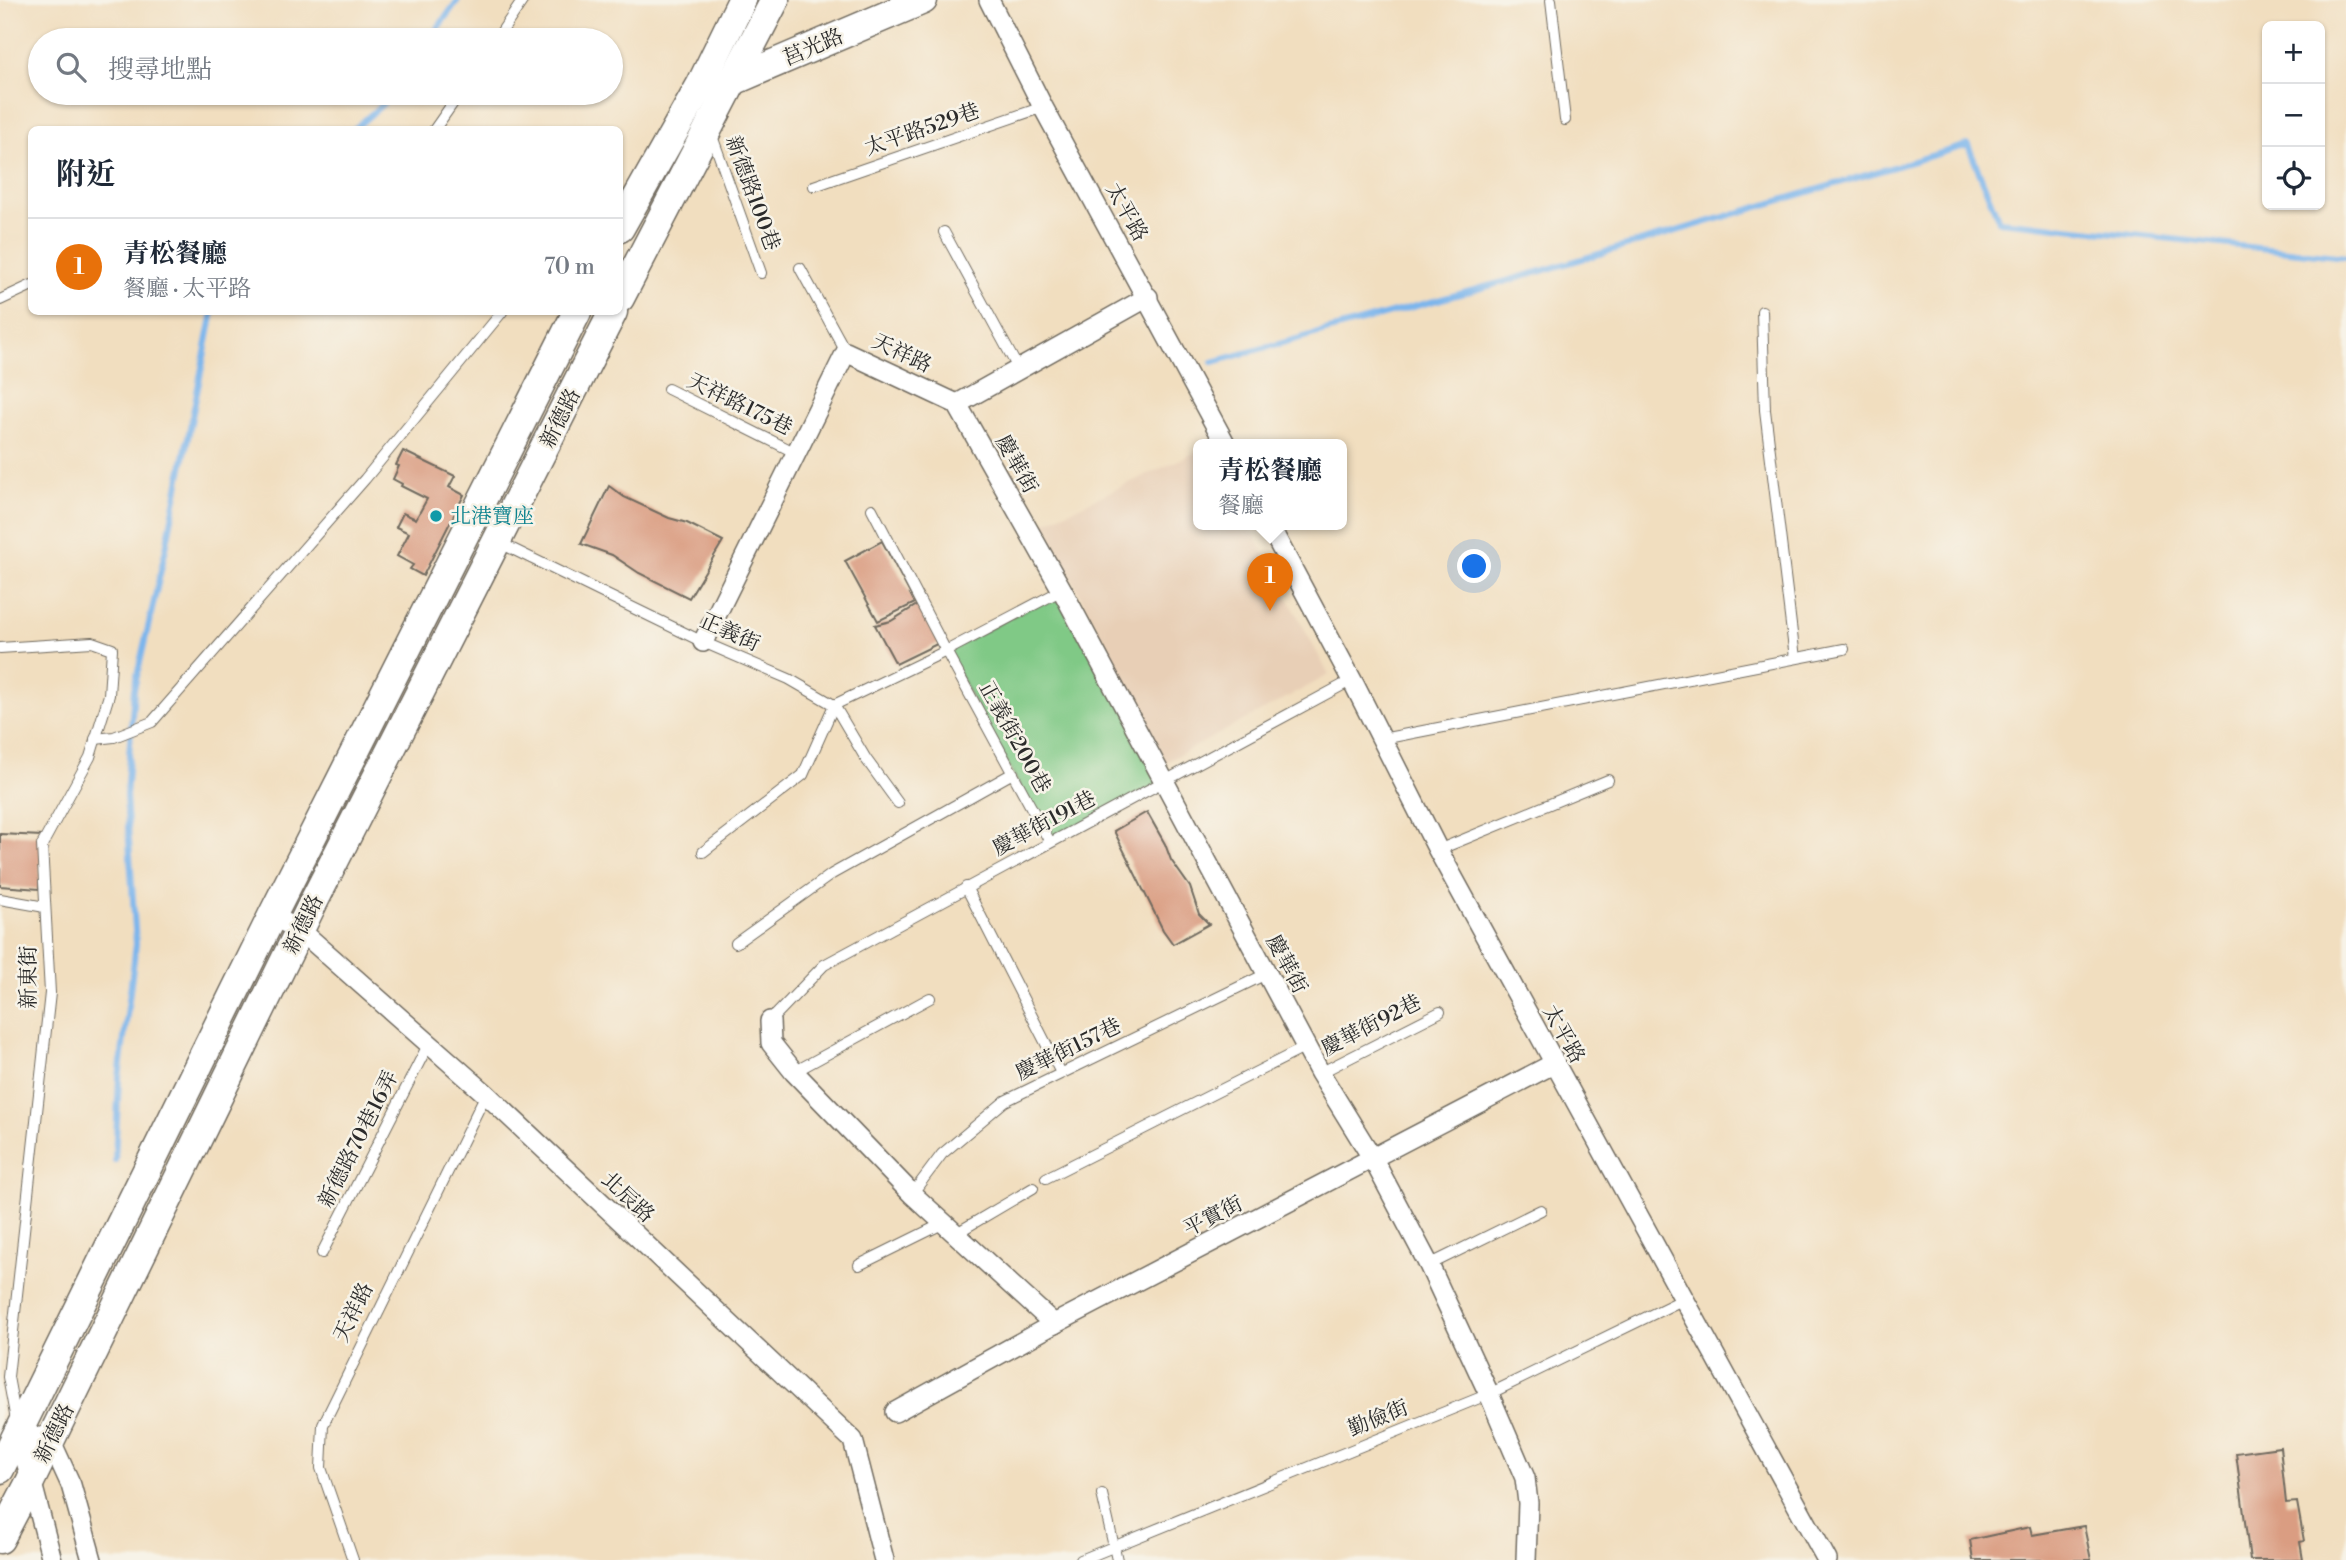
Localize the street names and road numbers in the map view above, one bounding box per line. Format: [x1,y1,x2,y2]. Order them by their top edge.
street label: 莒光路 [779,24,847,72]
street label: 太平路529巷 [861,98,983,162]
street label: 新德路100巷 [719,132,785,254]
street label: 太平路 [1099,179,1153,246]
street label: 天祥路 [868,329,936,379]
street label: 天祥路175巷 [683,368,796,442]
street label: 新德路 [535,384,587,452]
street label: 慶華街 [989,431,1043,498]
street label: 正義街 [696,608,764,658]
street label: 正義街200巷 [973,677,1056,798]
street label: 慶華街191巷 [988,786,1101,862]
street label: 新德路 [278,890,329,958]
street label: 慶華街 [1260,931,1312,998]
street label: 新東街 [16,946,42,1009]
street label: 慶華街92巷 [1317,990,1426,1062]
street label: 太平路 [1536,1001,1590,1068]
street label: 慶華街157巷 [1011,1013,1126,1087]
street label: 新德路70巷16弄 [313,1067,405,1212]
street label: 北辰路 [595,1167,659,1229]
street label: 平實街 [1179,1191,1247,1243]
street label: 天祥路 [328,1278,379,1346]
street label: 勤儉街 [1344,1395,1412,1443]
street label: 新德路 [29,1399,80,1467]

